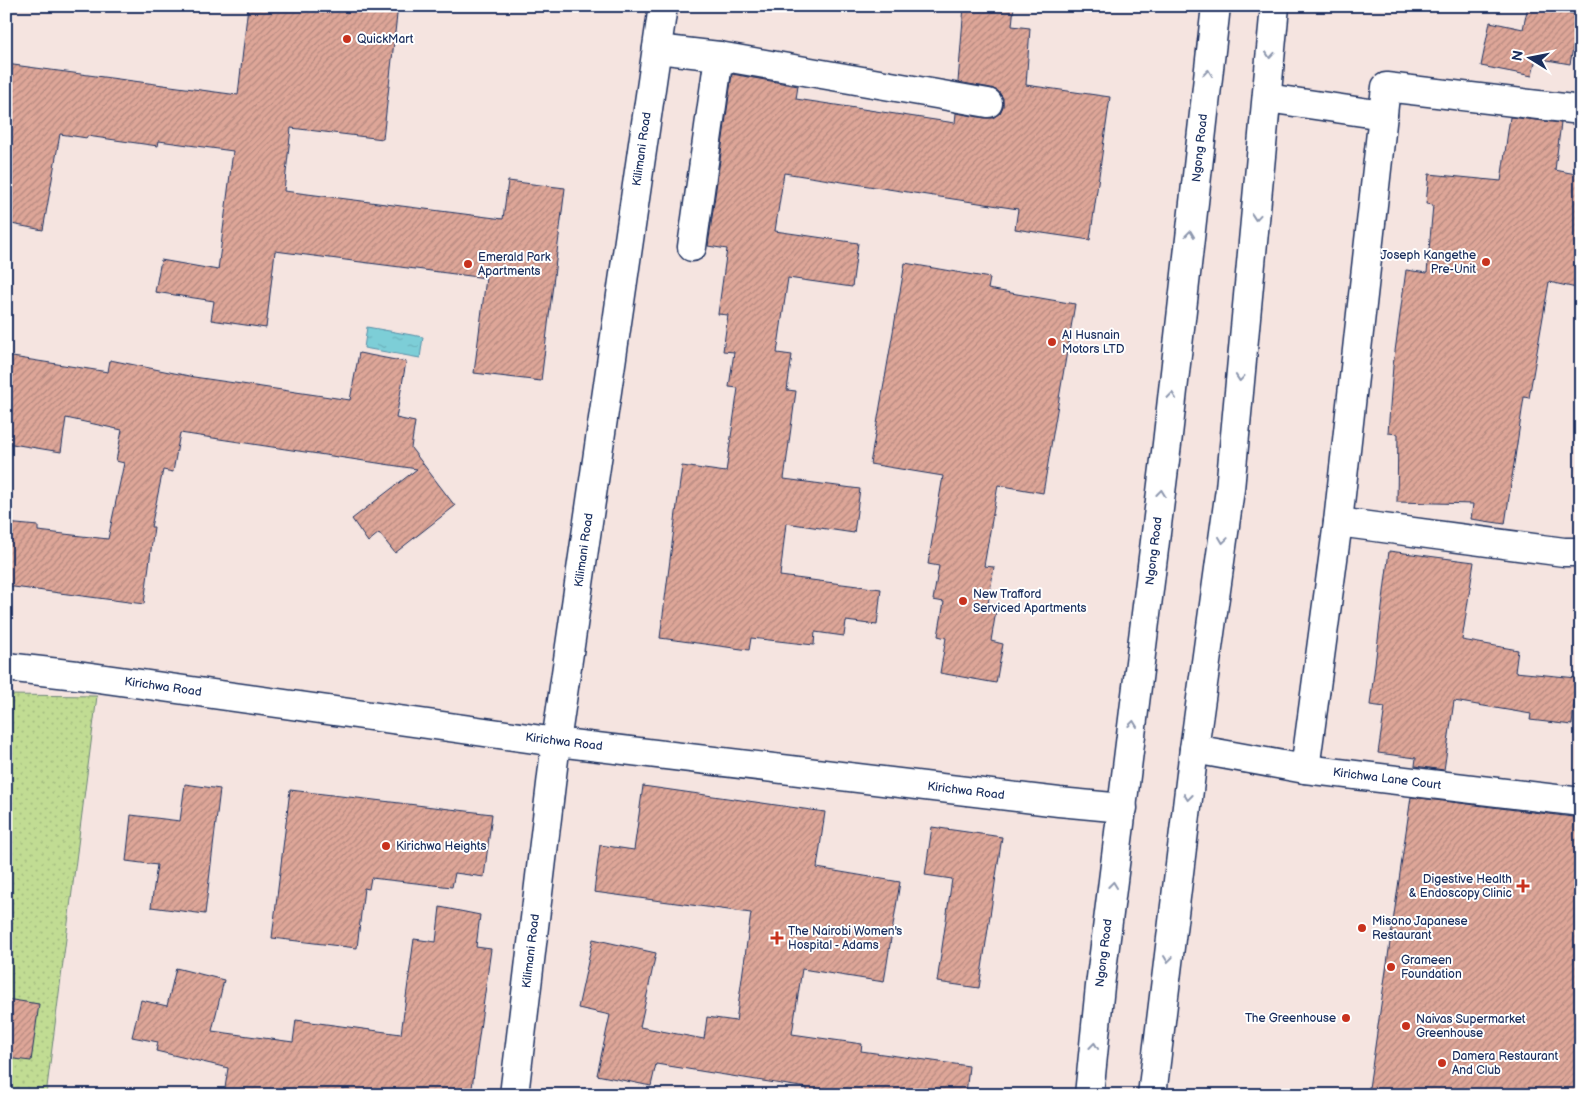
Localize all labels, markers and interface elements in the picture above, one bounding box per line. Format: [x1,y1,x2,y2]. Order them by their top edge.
place label: QuickMart [357,32,414,47]
north arrow [1504,32,1554,82]
marker: QuickMart [341,33,353,45]
text: N [1508,49,1527,62]
one-way arrow [1265,51,1276,59]
one-way arrow [1202,68,1213,76]
street label: Kilimani Road [629,111,655,187]
street label: Ngong Road [1189,113,1211,183]
one-way arrow [1250,213,1261,221]
one-way arrow [1184,230,1195,238]
place label: Joseph Kangethe Pre-Unit [1381,248,1476,277]
place label: Emerald Park Apartments [478,250,551,279]
marker: Joseph Kangethe Pre-Unit [1480,256,1492,268]
marker: Emerald Park Apartments [462,258,474,270]
place label: Al Husnain Motors LTD [1062,328,1125,357]
marker: Al Husnain Motors LTD [1046,336,1058,348]
one-way arrow [1235,375,1246,383]
one-way arrow [1166,391,1177,399]
one-way arrow [1155,488,1166,496]
street label: Kilimani Road [571,512,597,588]
street label: Ngong Road [1142,516,1166,586]
one-way arrow [1218,536,1229,544]
place label: New Trafford Serviced Apartments [973,587,1086,616]
marker: New Trafford Serviced Apartments [957,595,969,607]
street label: Kirichwa Road [124,674,203,700]
one-way arrow [1127,719,1138,727]
street label: Kirichwa Road [525,730,604,754]
street label: Kirichwa Lane Court [1332,765,1442,793]
street label: Kirichwa Road [927,779,1006,803]
one-way arrow [1183,794,1194,802]
place label: Kirichwa Heights [396,839,486,854]
marker: Kirichwa Heights [380,840,392,852]
place label: Digestive Health & Endoscopy Clinic [1409,872,1512,901]
marker: Digestive Health & Endoscopy Clinic [1516,879,1530,893]
one-way arrow [1107,881,1118,889]
street label: Kilimani Road [519,913,543,989]
place label: Misono Japanese Restaurant [1372,914,1468,943]
street label: Ngong Road [1092,918,1116,988]
marker: Misono Japanese Restaurant [1356,922,1368,934]
place label: The Nairobi Women's Hospital - Adams [788,924,902,953]
marker: The Nairobi Women's Hospital - Adams [770,931,784,945]
place label: Grameen Foundation [1401,953,1462,982]
one-way arrow [1163,955,1174,963]
marker: Grameen Foundation [1385,961,1397,973]
place label: The Greenhouse [1245,1011,1336,1026]
marker: The Greenhouse [1340,1012,1352,1024]
place label: Naivas Supermarket Greenhouse [1416,1012,1526,1041]
marker: Naivas Supermarket Greenhouse [1400,1020,1412,1032]
one-way arrow [1088,1042,1099,1050]
place label: Damera Restaurant And Club [1452,1049,1559,1078]
marker: Damera Restaurant And Club [1436,1057,1448,1069]

